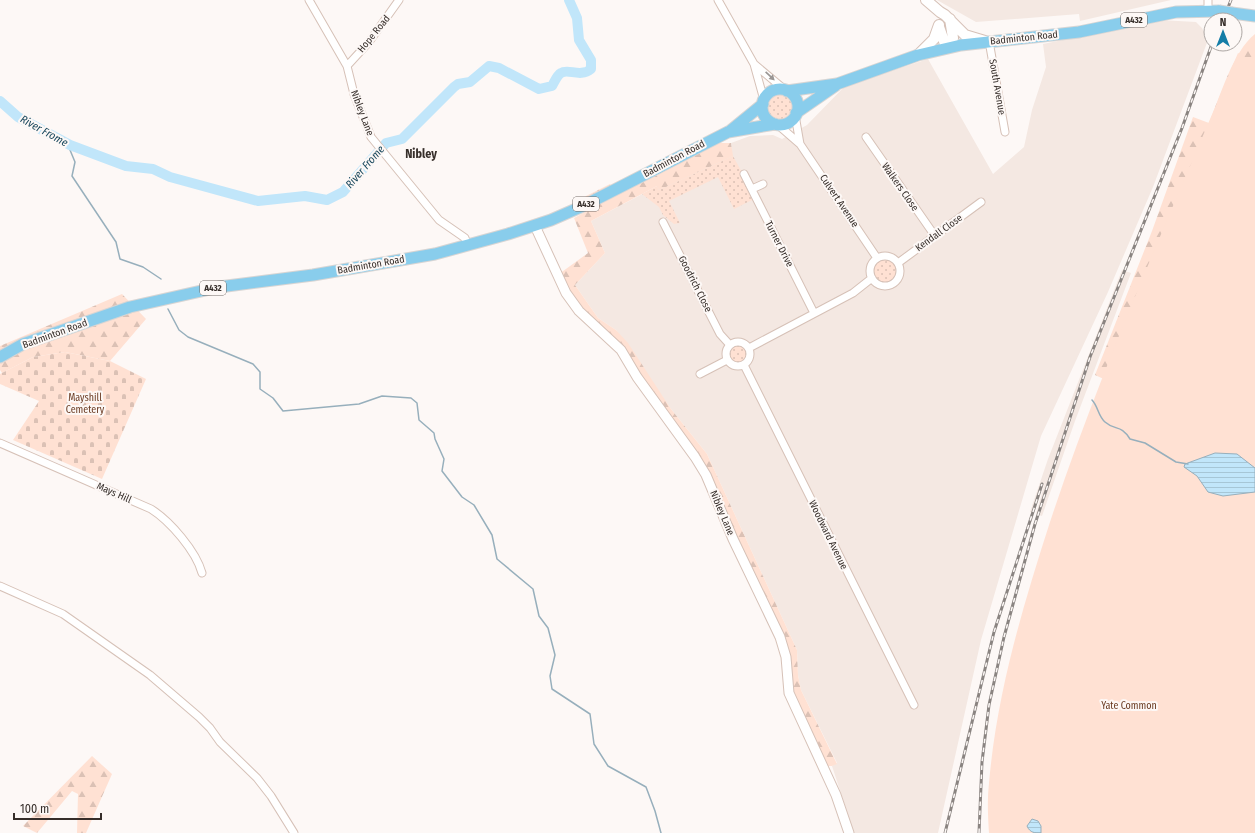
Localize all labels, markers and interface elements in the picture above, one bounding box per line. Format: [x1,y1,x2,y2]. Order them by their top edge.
north arrow [1203,12,1243,52]
street label: Hope Road [355,13,393,55]
road number: A432 [1121,13,1147,27]
text: N [1220,16,1226,29]
street label: Badminton Road [990,28,1058,48]
street label: South Avenue [986,58,1008,116]
one-way arrow [765,72,775,81]
street label: Nibley Lane [348,89,376,137]
water label: River Frome [18,113,70,149]
street label: Badminton Road [641,138,707,180]
water label: River Frome [343,143,387,191]
district label: Nibley [405,147,437,161]
street label: Walkers Close [879,161,921,213]
street label: Culvert Avenue [817,172,861,230]
road number: A432 [573,197,599,211]
street label: Kendall Close [913,212,965,254]
street label: Turner Drive [762,219,796,269]
street label: Badminton Road [336,253,406,277]
street label: Goodrich Close [676,254,714,314]
road number: A432 [200,281,226,295]
street label: Badminton Road [21,317,89,351]
park label: Mayshill Cemetery [66,392,105,416]
street label: Mays Hill [95,480,134,506]
street label: Nibley Lane [707,489,737,537]
street label: Woodward Avenue [806,498,850,572]
park label: Yate Common [1101,700,1157,712]
scale bar [14,795,101,821]
text: 100 m [20,802,49,816]

